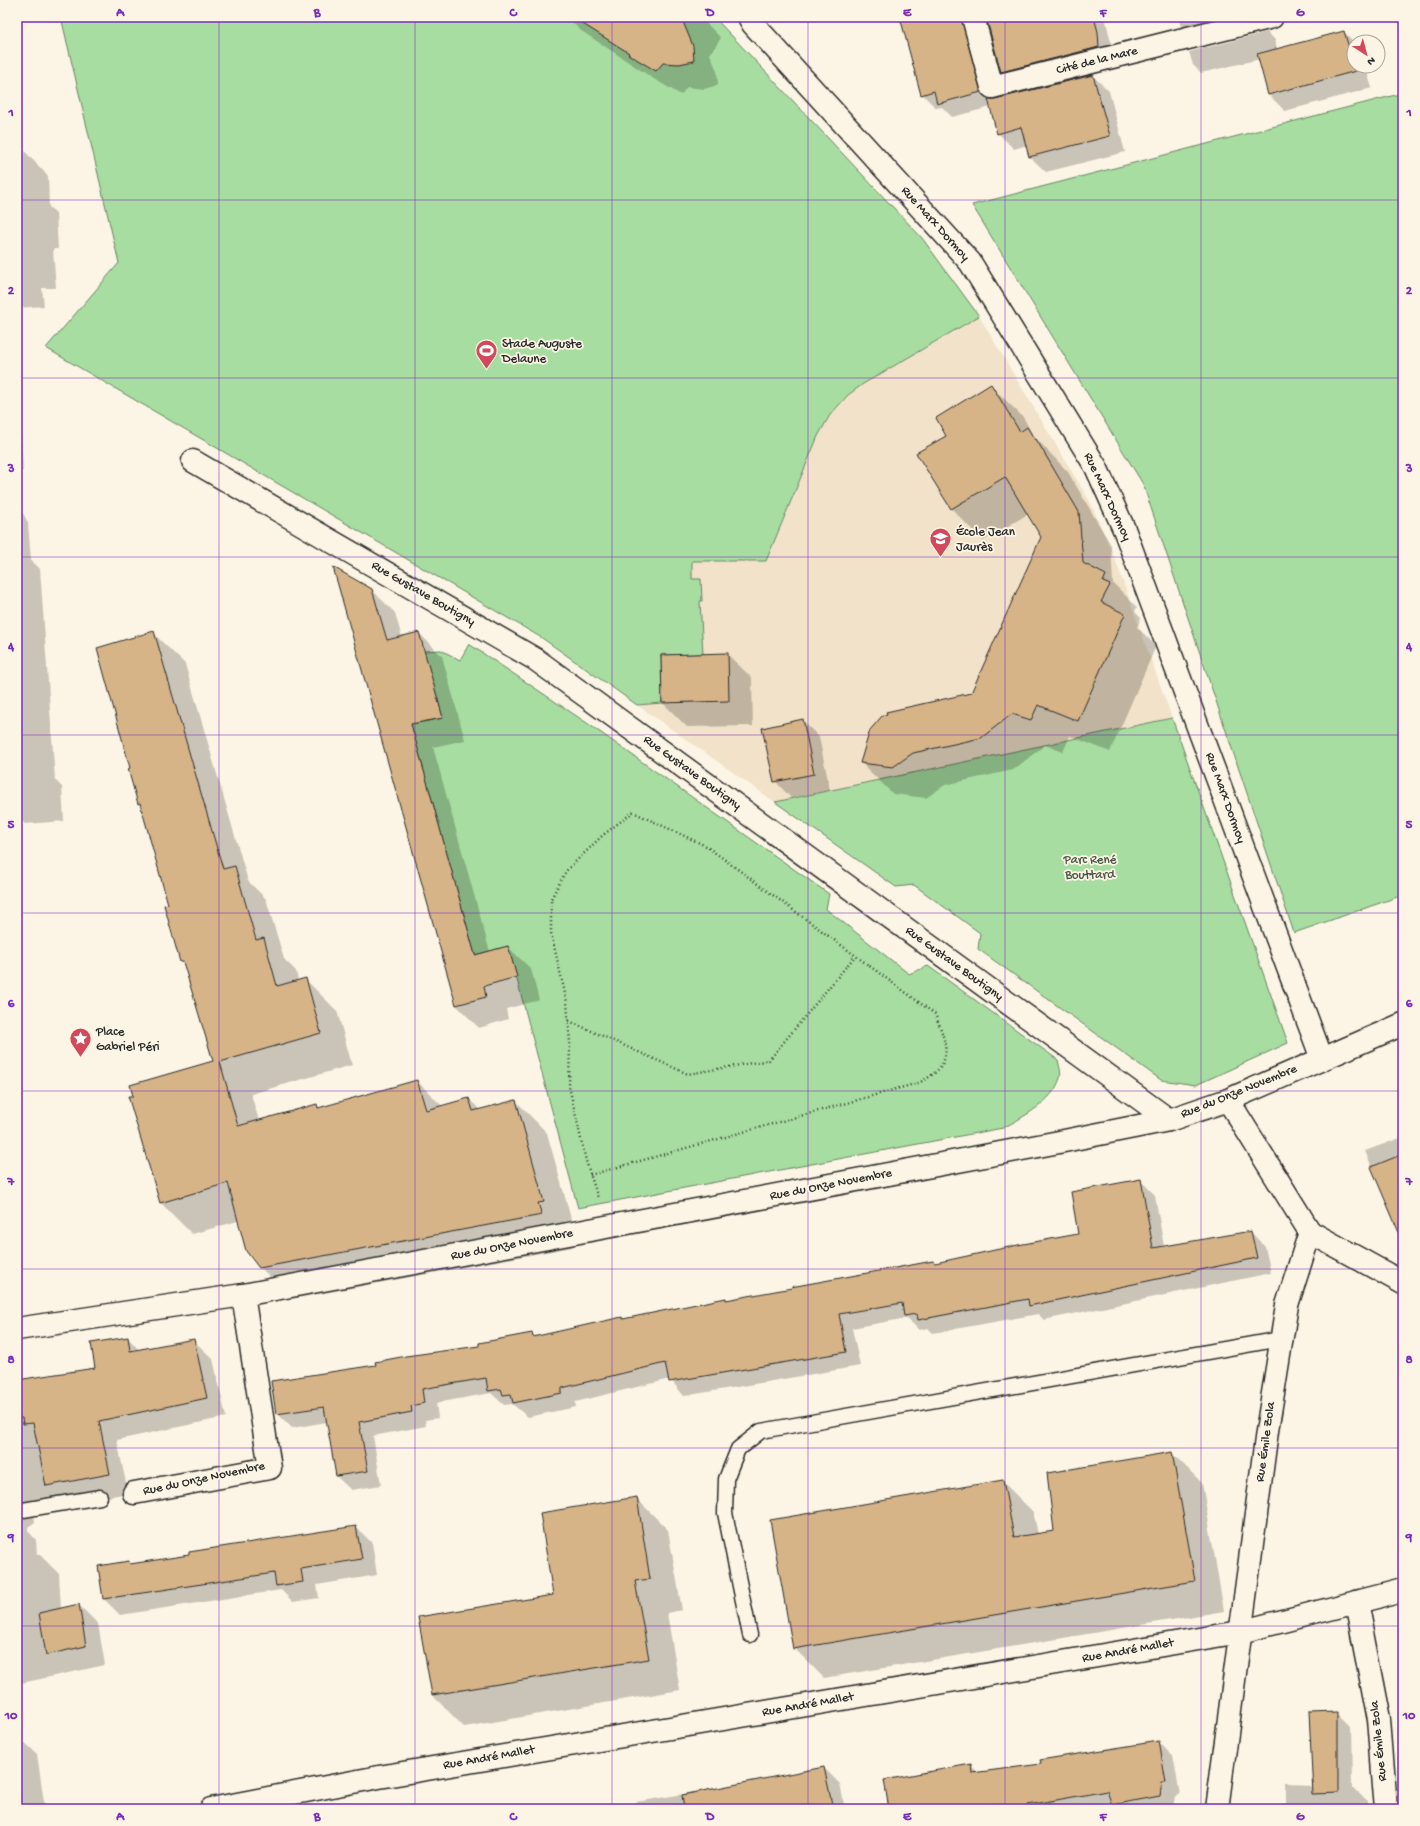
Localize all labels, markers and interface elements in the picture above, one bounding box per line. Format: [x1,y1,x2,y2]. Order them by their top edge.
text: A [115,6,125,21]
text: B [313,6,322,21]
text: C [508,6,518,21]
text: D [705,6,715,21]
text: E [903,6,912,21]
text: F [1099,6,1108,21]
text: G [1296,6,1305,21]
north arrow [1346,34,1386,74]
street label: Cité de la Mare [1055,44,1139,78]
text: N [1364,54,1377,67]
text: 1 [7,106,14,121]
text: 1 [1405,106,1412,121]
street label: Rue Marx Dormoy [897,183,973,265]
text: 2 [8,284,15,299]
text: 2 [1406,284,1413,299]
place label: Stade Auguste Delaune [501,337,582,367]
sports icon: Stade Auguste Delaune [473,338,499,371]
street label: Rue Marx Dormoy [1080,450,1134,544]
text: 3 [7,462,15,477]
text: 3 [1405,462,1413,477]
place label: École Jean Jaurès [956,524,1016,555]
school or university icon: École Jean Jaurès [928,526,954,559]
street label: Rue Gustave Boutigny [368,558,478,630]
text: 4 [7,640,15,655]
text: 4 [1405,640,1413,655]
street label: Rue Gustave Boutigny [640,732,744,814]
street label: Rue Marx Dormoy [1202,750,1249,846]
text: 5 [8,818,15,833]
text: 5 [1406,818,1413,833]
park label: Parc René Bouttard [1063,853,1117,883]
street label: Rue Gustave Boutigny [902,923,1006,1005]
text: 6 [8,997,15,1012]
text: 6 [1406,997,1413,1012]
place label: Place Gabriel Péri [95,1025,160,1055]
place icon: Place Gabriel Péri [67,1026,93,1059]
street label: Rue du Onze Novembre [1179,1062,1300,1122]
street label: Rue du Onze Novembre [769,1166,894,1204]
text: 7 [7,1175,16,1190]
text: 7 [1405,1175,1414,1190]
street label: Rue du Onze Novembre [450,1226,575,1264]
text: 8 [7,1353,15,1368]
text: 8 [1405,1353,1413,1368]
street label: Rue Émile Zola [1252,1400,1279,1483]
street label: Rue du Onze Novembre [142,1459,267,1499]
text: 9 [7,1531,15,1546]
text: 9 [1405,1531,1413,1546]
street label: Rue André Mallet [1081,1635,1177,1666]
street label: Rue André Mallet [761,1689,857,1720]
street label: Rue Émile Zola [1366,1699,1391,1782]
text: 10 [4,1709,18,1724]
text: 10 [1402,1709,1416,1724]
street label: Rue André Mallet [442,1742,538,1773]
text: A [115,1810,125,1825]
text: B [313,1810,322,1825]
text: C [508,1810,518,1825]
text: D [705,1810,715,1825]
text: E [903,1810,912,1825]
text: F [1099,1810,1108,1825]
text: G [1296,1810,1305,1825]

